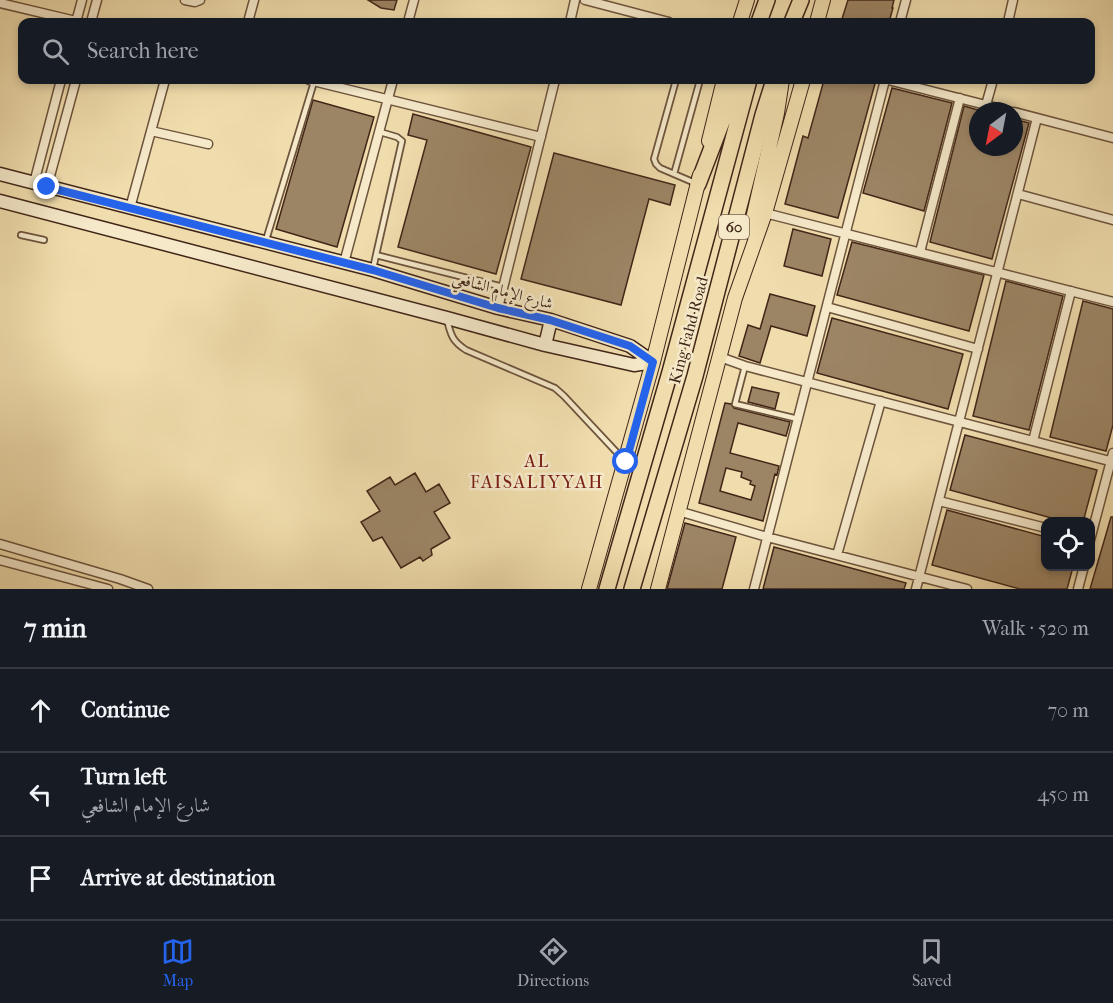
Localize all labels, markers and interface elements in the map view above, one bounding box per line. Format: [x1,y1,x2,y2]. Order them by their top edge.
search box [18,18,1095,84]
icon: search [39,35,72,68]
text: Search here [87,38,199,64]
north arrow [969,102,1023,156]
route end [33,173,59,199]
road number: 60 [719,215,749,239]
street label: شارع الإمام الشافعي [449,268,555,319]
street label: King Fahd Road [665,274,712,386]
route start [612,448,638,474]
district label: AL FAISALIYYAH [470,451,604,493]
map controls [1041,517,1095,571]
button: locate [1041,517,1095,571]
text: 7 min [24,613,87,644]
text: Walk · 520 m [982,617,1089,640]
icon: ahead [24,694,57,727]
text: Continue [81,697,170,723]
text: 70 m [1047,699,1089,722]
text: Turn left [81,764,167,790]
icon: left [24,778,57,811]
text: 450 m [1037,783,1089,806]
text: شارع الإمام الشافعي [81,794,210,817]
icon: arrive [24,862,57,895]
text: Arrive at destination [81,865,275,891]
tab: Map [161,935,194,990]
tab: Directions [517,935,589,990]
tab: Saved [912,935,952,990]

